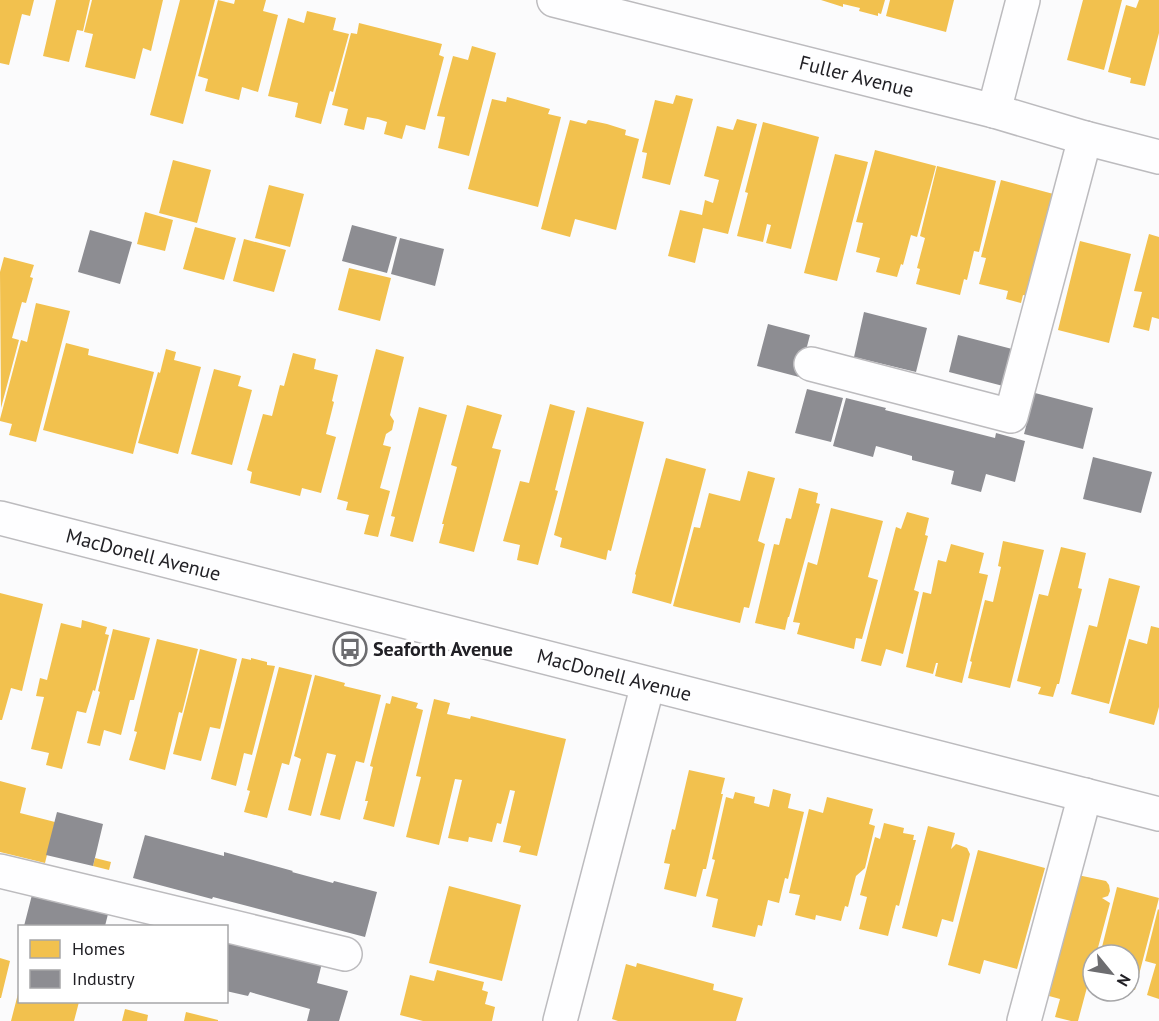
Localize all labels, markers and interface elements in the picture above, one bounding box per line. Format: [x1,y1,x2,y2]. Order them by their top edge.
street label: Fuller Avenue [797,49,916,103]
street label: MacDonell Avenue [63,522,223,587]
bus stop icon: Seaforth Avenue [332,631,368,667]
place label: Seaforth Avenue [373,636,513,662]
street label: MacDonell Avenue [534,643,694,707]
legend [18,925,228,1003]
text: Homes [72,937,125,960]
north arrow [1081,943,1141,1003]
text: Industry [72,967,135,990]
text: N [1113,971,1135,990]

